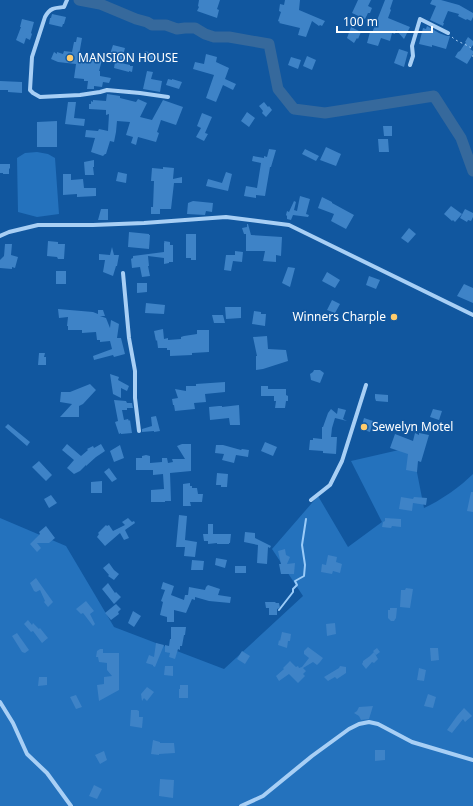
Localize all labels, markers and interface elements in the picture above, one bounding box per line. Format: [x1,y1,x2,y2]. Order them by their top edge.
scale bar [337,8,432,34]
text: 100 m [343,13,378,30]
place label: MANSION HOUSE [78,49,178,66]
marker: MANSION HOUSE [65,53,75,63]
place label: Winners Charple [292,308,386,325]
marker: Winners Charple [389,312,399,322]
place label: Sewelyn Motel [372,418,453,435]
marker: Sewelyn Motel [359,422,369,432]

